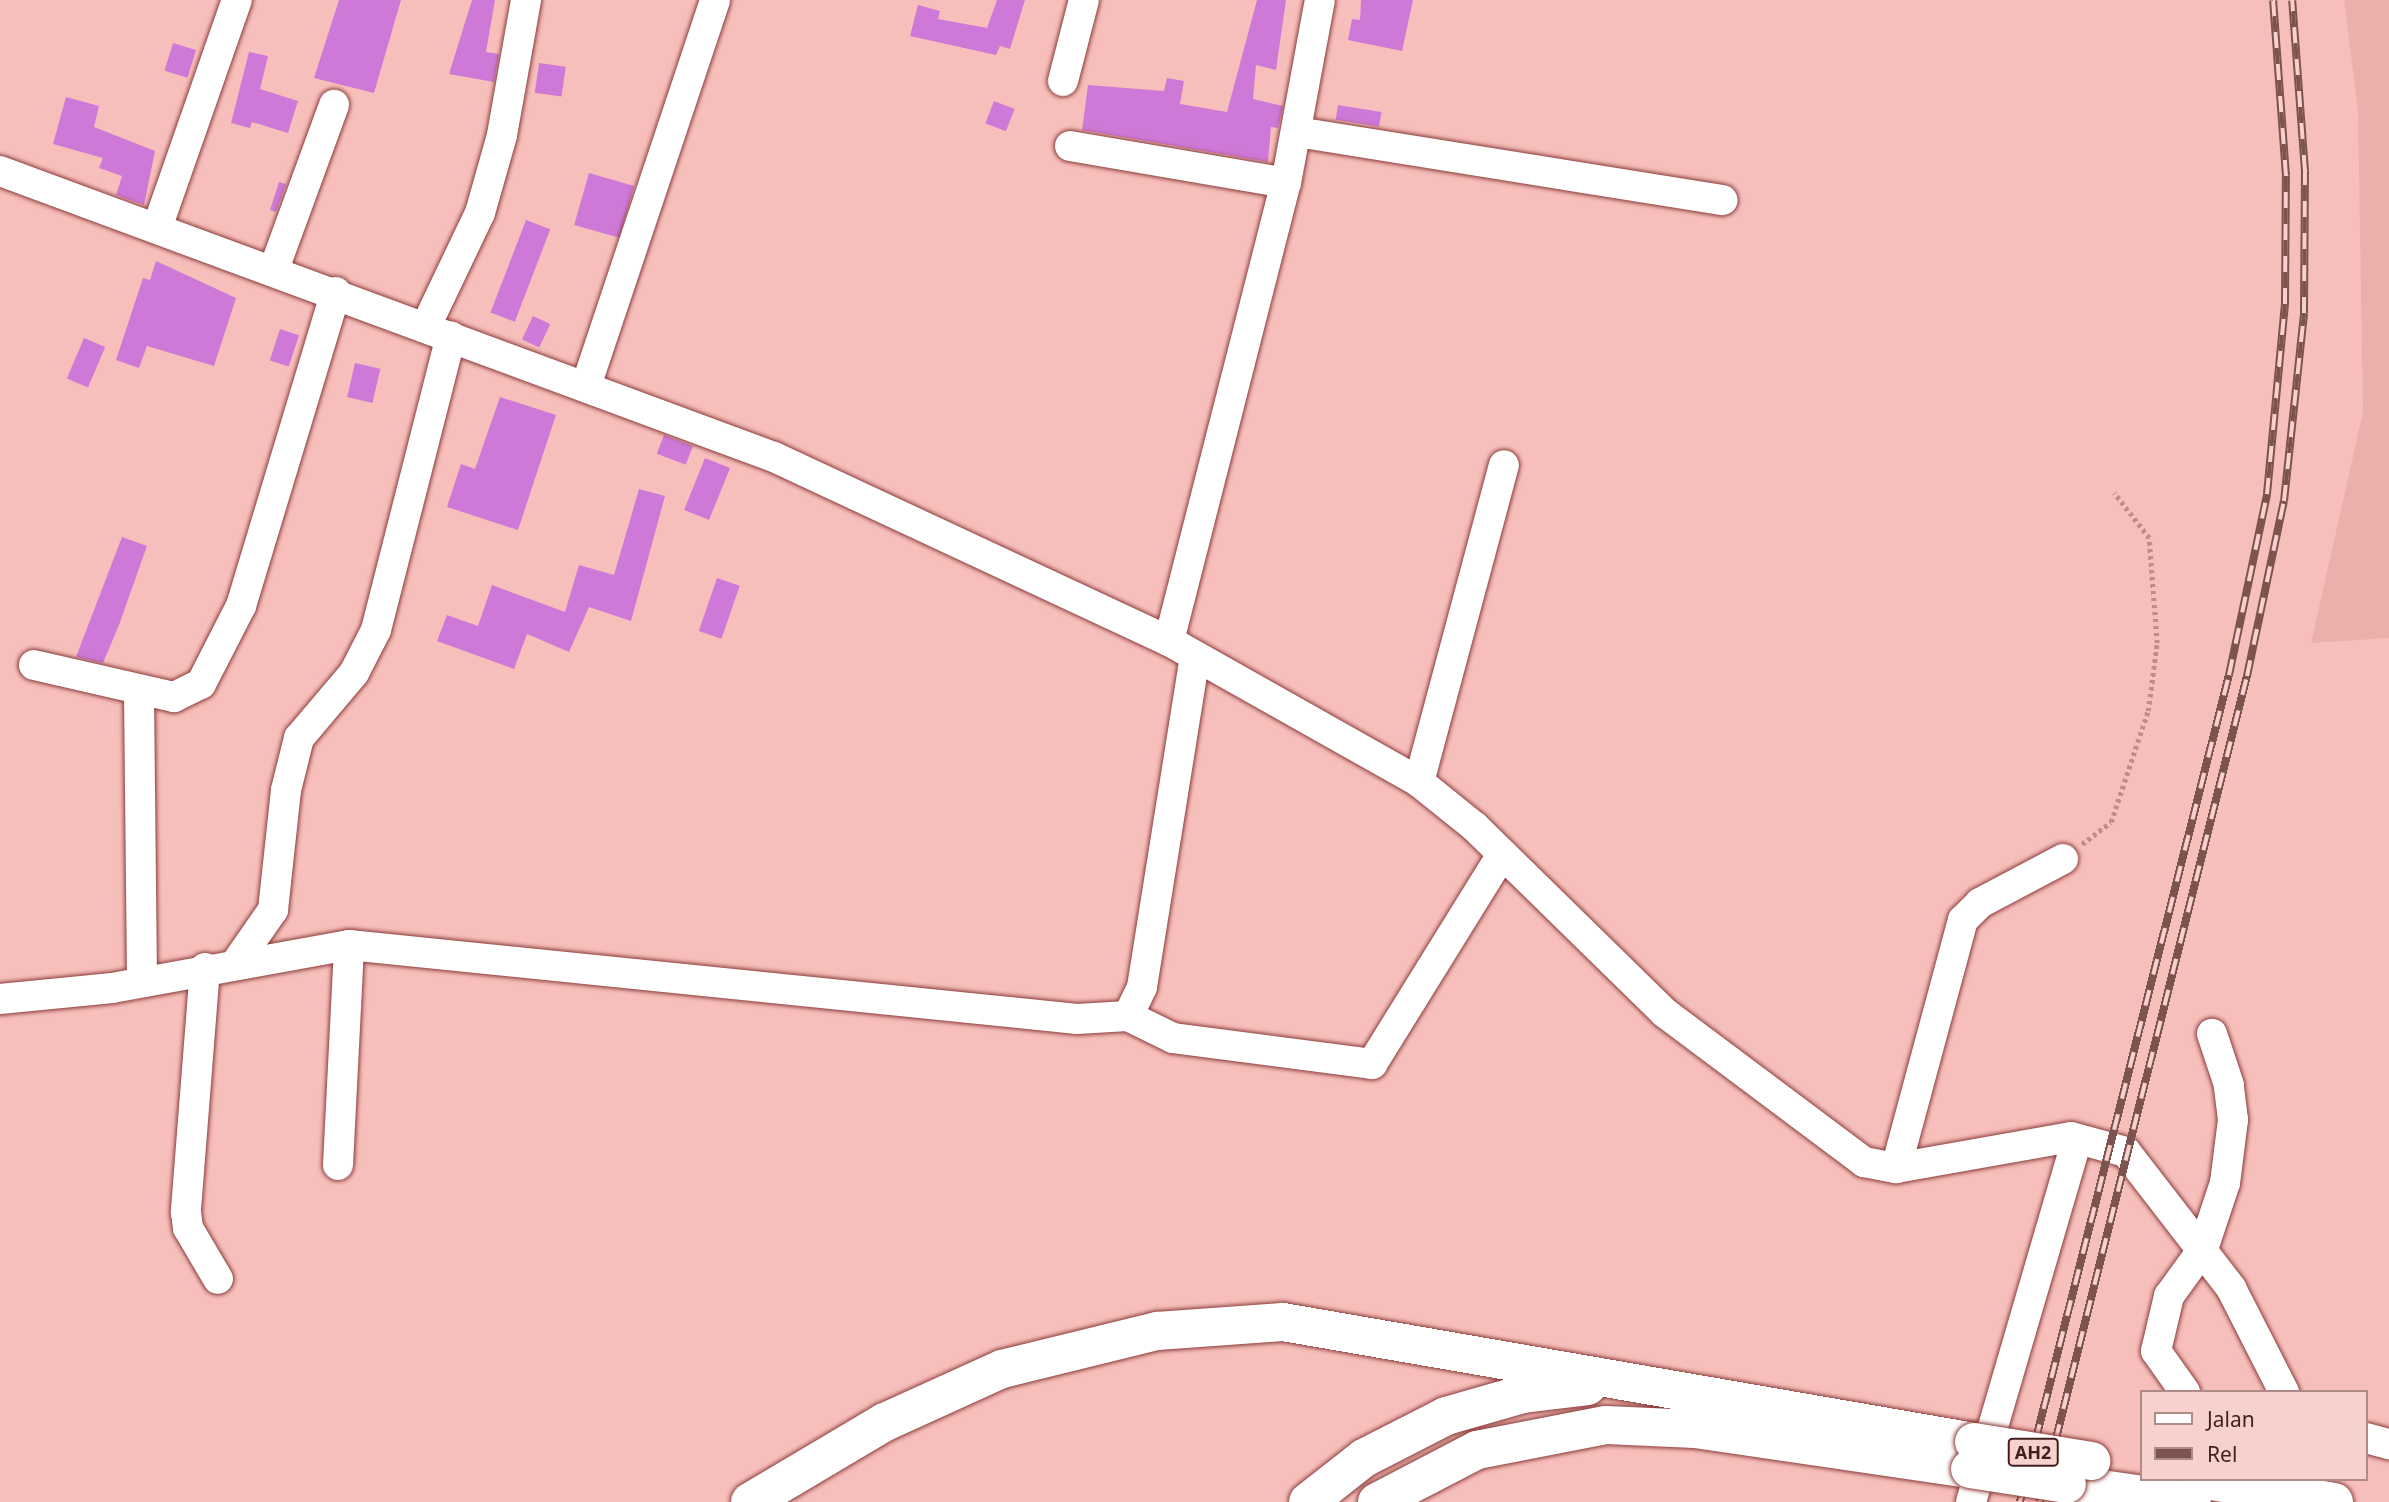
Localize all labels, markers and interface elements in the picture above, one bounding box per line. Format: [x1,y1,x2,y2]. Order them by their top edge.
legend [2140,1390,2368,1481]
text: Jalan [2207,1405,2255,1433]
road number: AH2 [2007,1437,2059,1466]
text: Rel [2207,1440,2237,1468]

